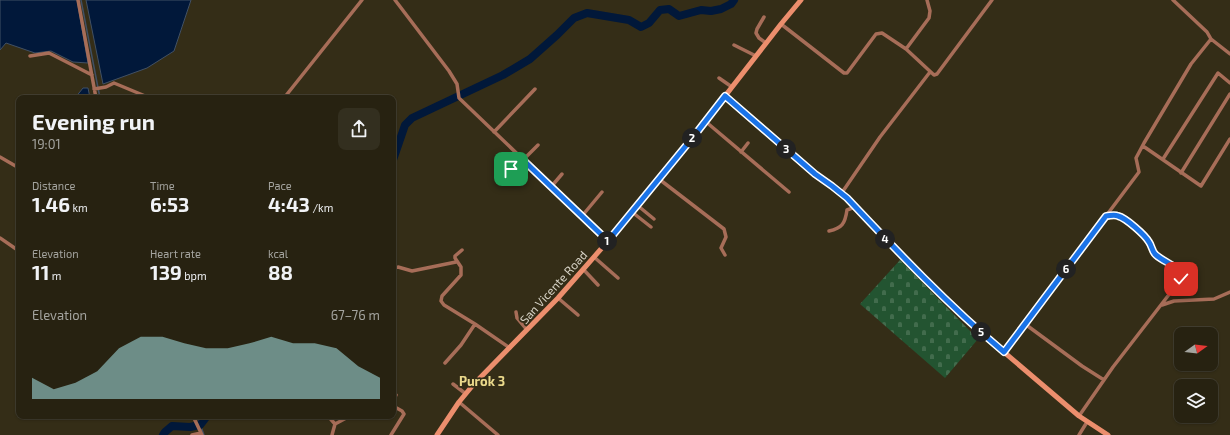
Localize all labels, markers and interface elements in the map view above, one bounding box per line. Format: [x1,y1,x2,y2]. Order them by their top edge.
text: Evening run [32,108,155,134]
button: share [338,108,380,150]
pin: 2 [682,128,702,148]
text: 2 [689,131,695,144]
text: 19:01 [32,136,61,152]
pin: 3 [776,139,796,159]
text: 3 [783,142,789,155]
pin [494,152,528,186]
icon: arrive [500,158,522,180]
text: Distance [32,179,75,192]
text: Time [150,179,175,192]
text: Pace [268,179,292,192]
text: 1.46 [32,192,70,216]
text: 6:53 [150,192,189,216]
text: 4:43 [268,192,310,216]
text: km [70,201,88,214]
text: /km [310,201,333,214]
pin: 4 [875,229,895,249]
pin: 1 [597,231,617,251]
text: 4 [881,232,889,245]
text: 1 [605,234,609,247]
text: Elevation [32,247,79,260]
text: Heart rate [150,247,201,260]
text: kcal [268,247,288,260]
street label: San Vicente Road [517,248,589,326]
pin: 6 [1056,259,1076,279]
text: 11 [32,260,49,284]
text: 139 [150,260,182,284]
text: 88 [268,260,293,284]
text: 6 [1063,262,1069,275]
pin [1164,262,1198,296]
icon: check [1170,268,1192,290]
text: m [49,269,61,282]
text: bpm [182,269,207,282]
text: Elevation [32,307,87,323]
text: 67–76 m [331,307,380,323]
pin: 5 [971,322,991,342]
text: 5 [978,325,984,338]
north arrow [1174,327,1218,371]
map controls [1174,327,1218,423]
district label: Purok 3 [459,373,505,389]
button: layers [1174,379,1218,423]

